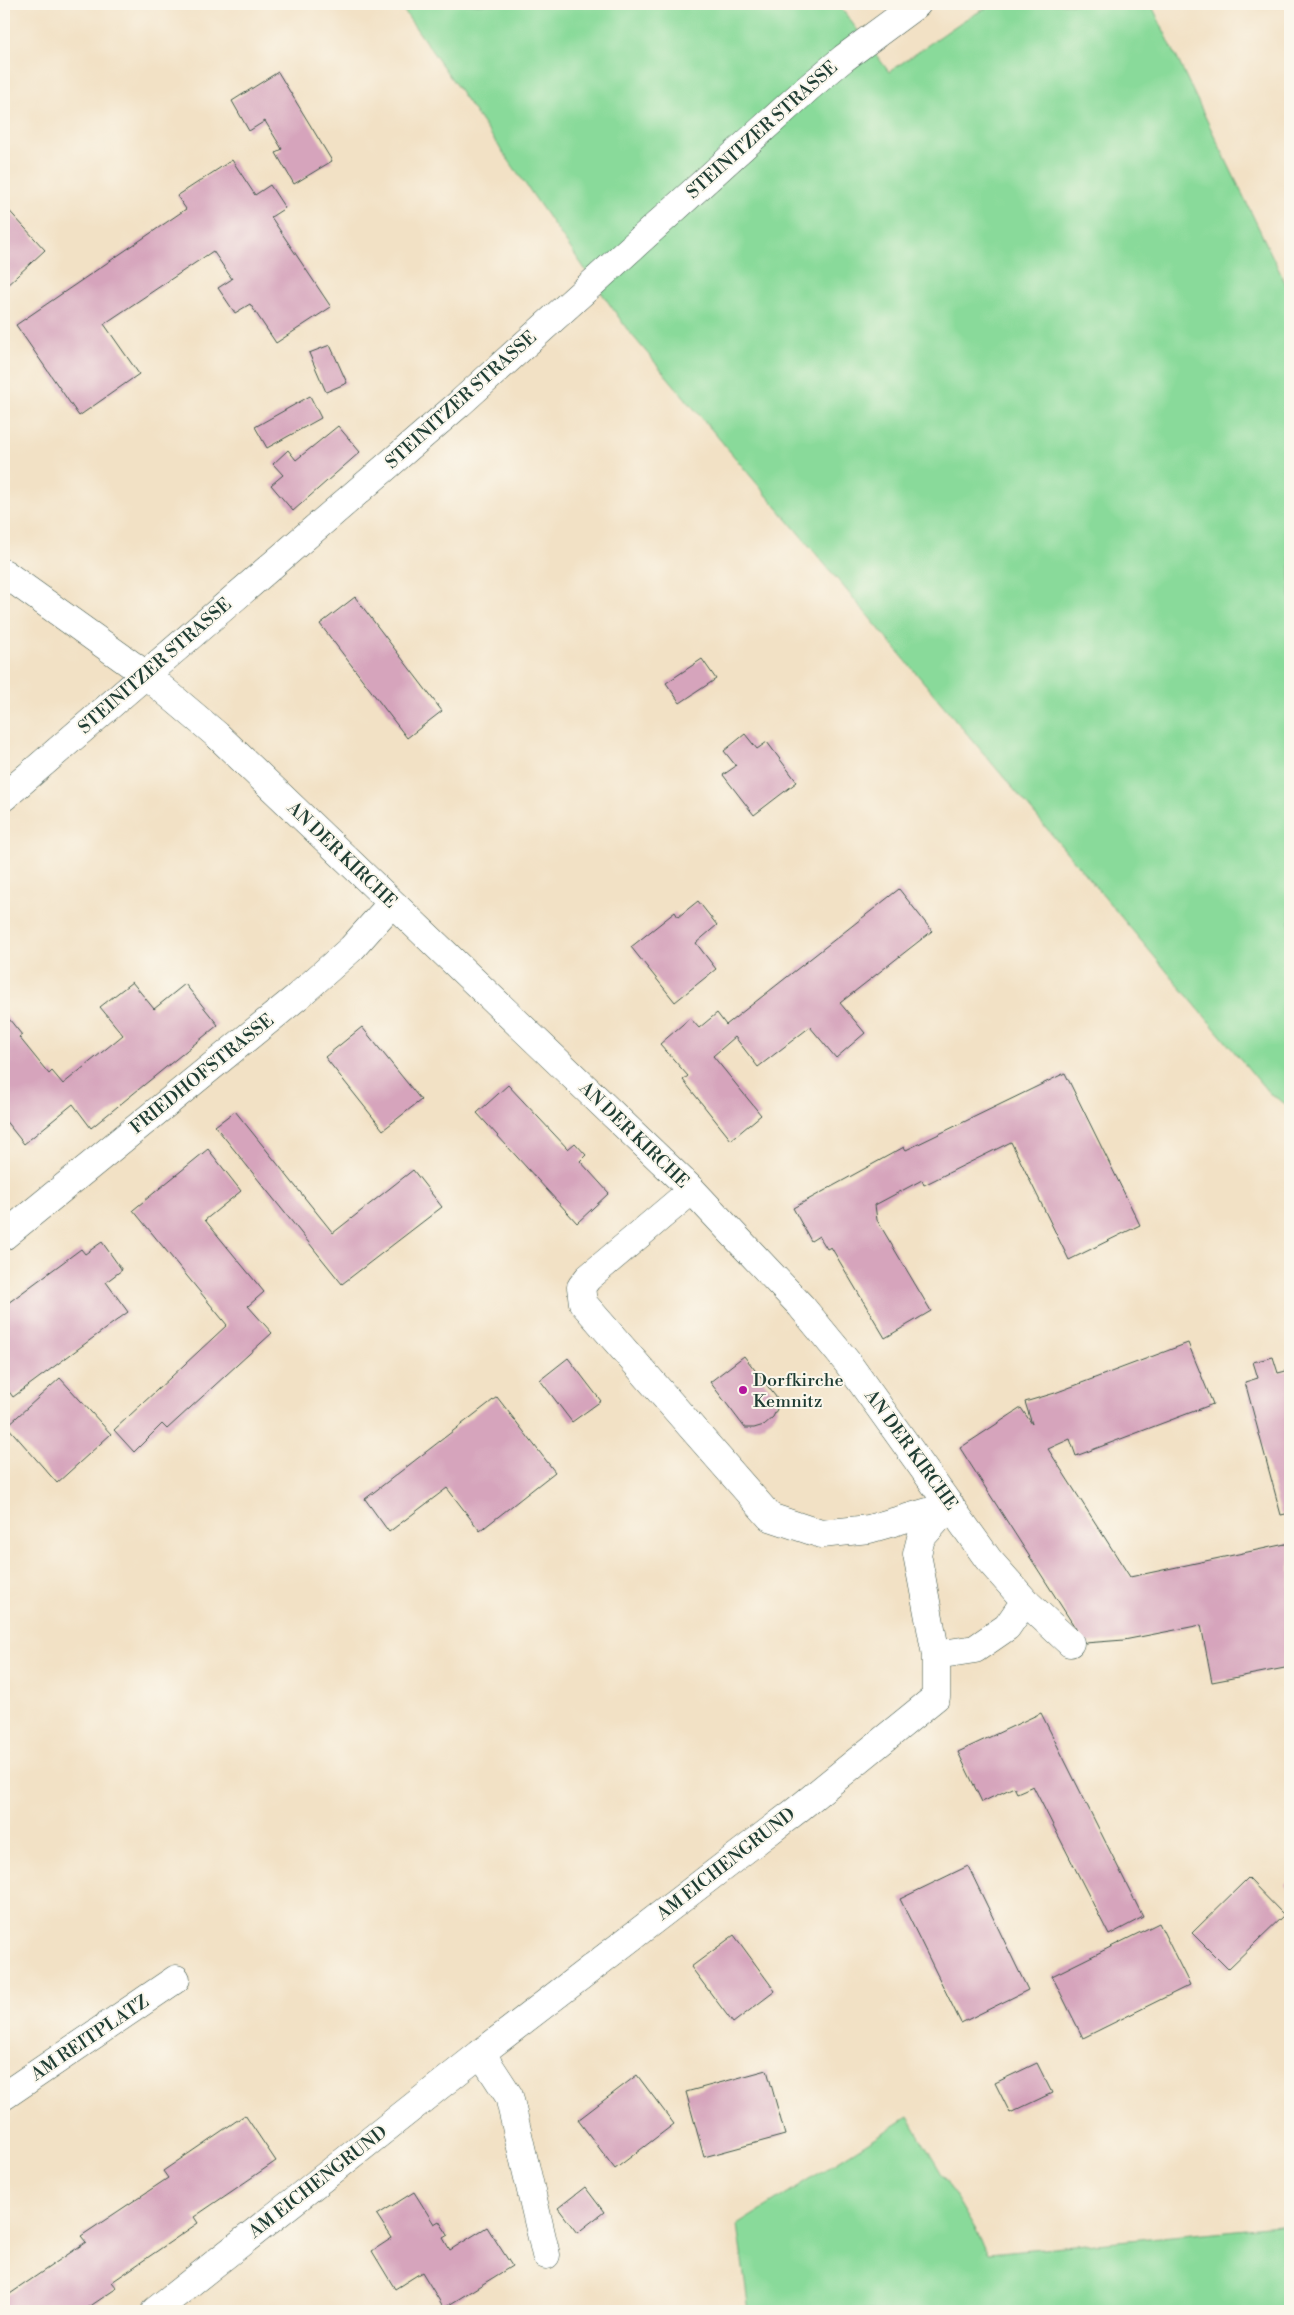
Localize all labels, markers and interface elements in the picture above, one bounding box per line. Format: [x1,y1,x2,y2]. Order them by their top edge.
street label: STEINITZER STRASSE [682,56,842,204]
street label: STEINITZER STRASSE [381,326,541,474]
street label: STEINITZER STRASSE [74,593,236,739]
street label: AN DER KIRCHE [282,796,402,913]
street label: FRIEDHOFSTRASSE [125,1009,279,1139]
street label: AN DER KIRCHE [574,1076,694,1193]
place label: Dorfkirche Kemnitz [753,1369,844,1413]
marker: Dorfkirche Kemnitz [737,1384,749,1396]
street label: AN DER KIRCHE [859,1384,963,1515]
street label: AM EICHENGRUND [651,1803,800,1926]
street label: AM REITPLATZ [26,1990,153,2087]
street label: AM EICHENGRUND [243,2121,392,2244]

